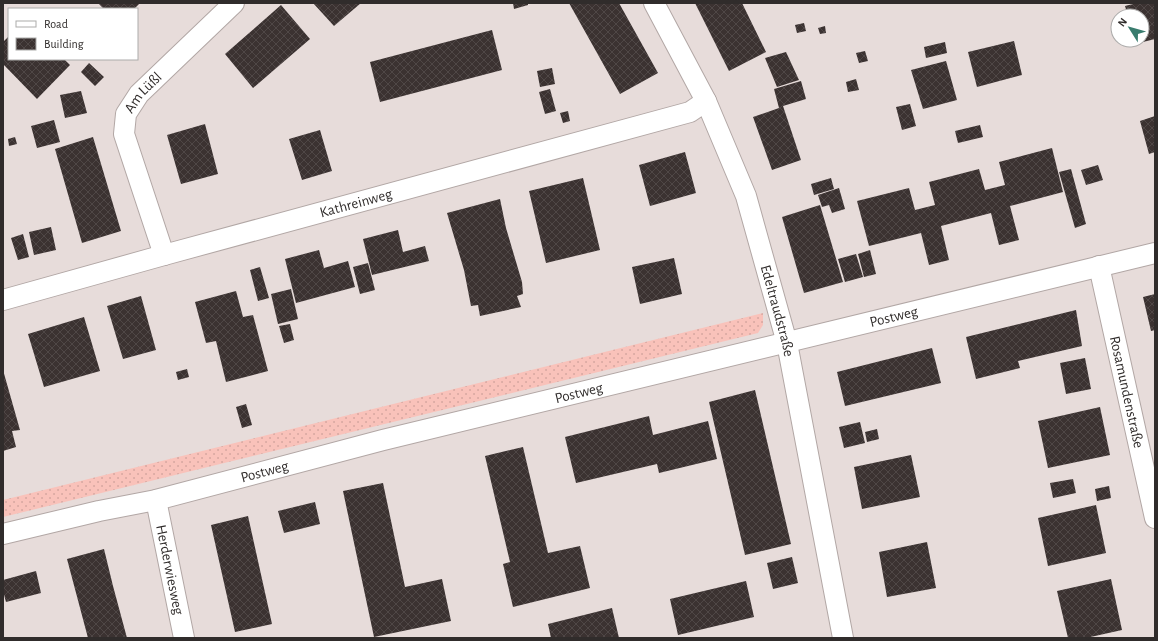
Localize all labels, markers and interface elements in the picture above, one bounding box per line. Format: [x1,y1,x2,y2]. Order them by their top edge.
legend [8,8,138,60]
north arrow [1110,8,1150,48]
text: N [1116,16,1129,29]
text: Road [44,18,68,30]
text: Building [44,38,84,50]
street label: Am Lüßl [122,70,165,116]
street label: Kathreinweg [318,186,394,220]
street label: Edeltraudstraße [758,263,796,358]
street label: Postweg [868,304,920,330]
street label: Rosamundenstraße [1107,335,1146,450]
street label: Postweg [553,380,605,406]
street label: Postweg [239,458,291,485]
street label: Herderwiesweg [153,523,186,617]

